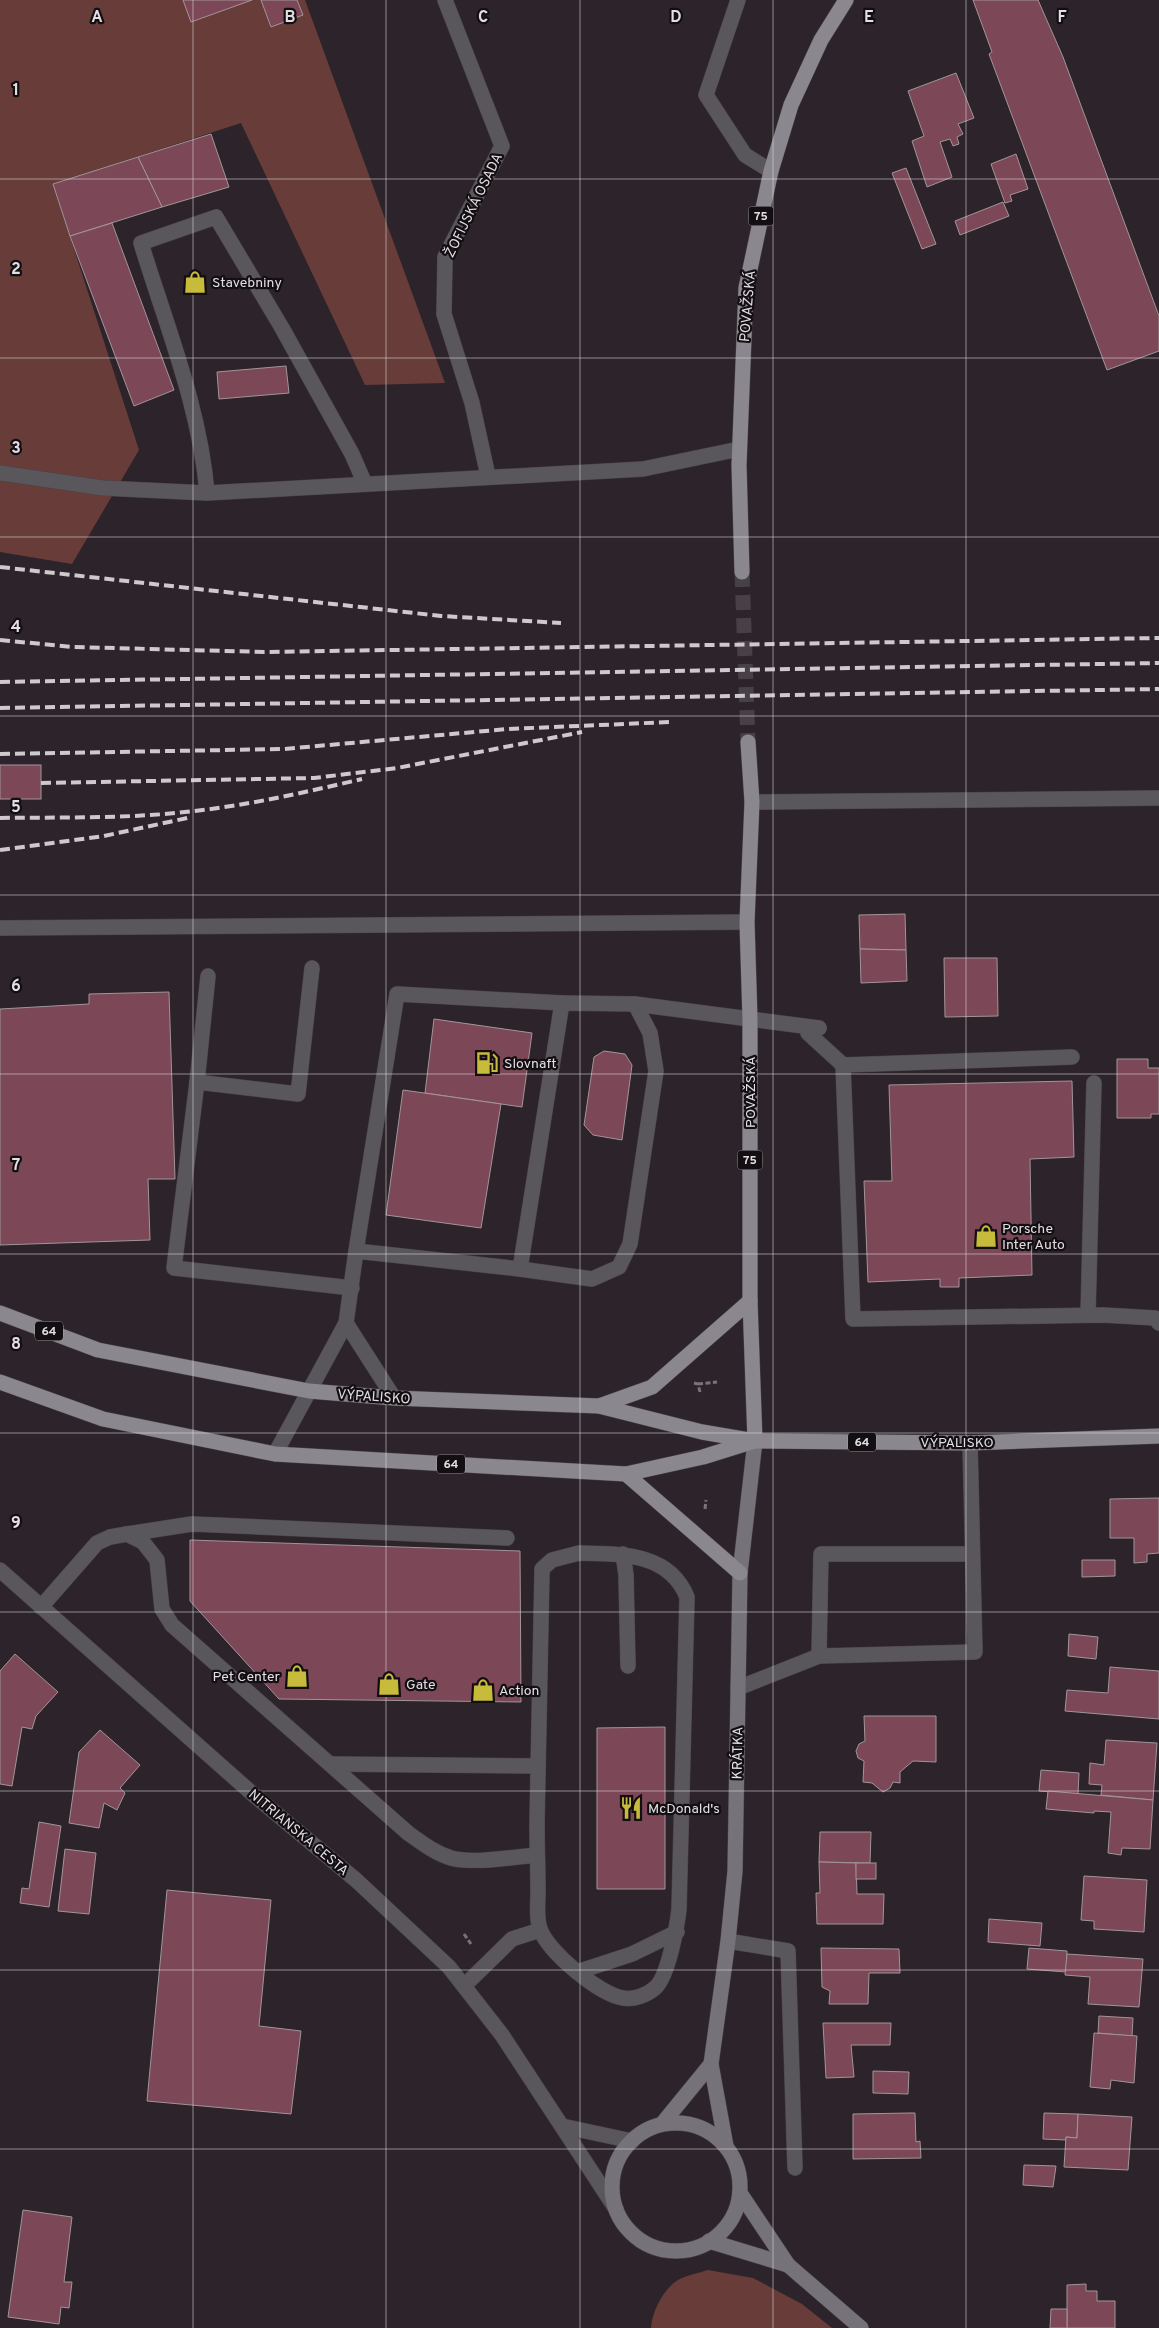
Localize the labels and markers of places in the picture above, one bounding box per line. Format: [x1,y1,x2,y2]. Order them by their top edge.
shop icon: Stavebniny [182,269,208,295]
place label: Stavebniny [212,275,282,292]
fuel station icon: Slovnaft [474,1050,500,1076]
place label: Slovnaft [504,1056,557,1073]
place label: Porsche Inter Auto [1002,1221,1065,1254]
shop icon: Porsche Inter Auto [973,1223,999,1249]
shop icon: Pet Center [284,1663,310,1689]
place label: Pet Center [212,1669,281,1686]
shop icon: Gate [376,1671,402,1697]
place label: Gate [406,1677,435,1694]
shop icon: Action [470,1677,496,1703]
place label: Action [499,1683,539,1700]
restaurant icon: McDonald's [618,1795,644,1821]
place label: McDonald's [648,1801,720,1818]

